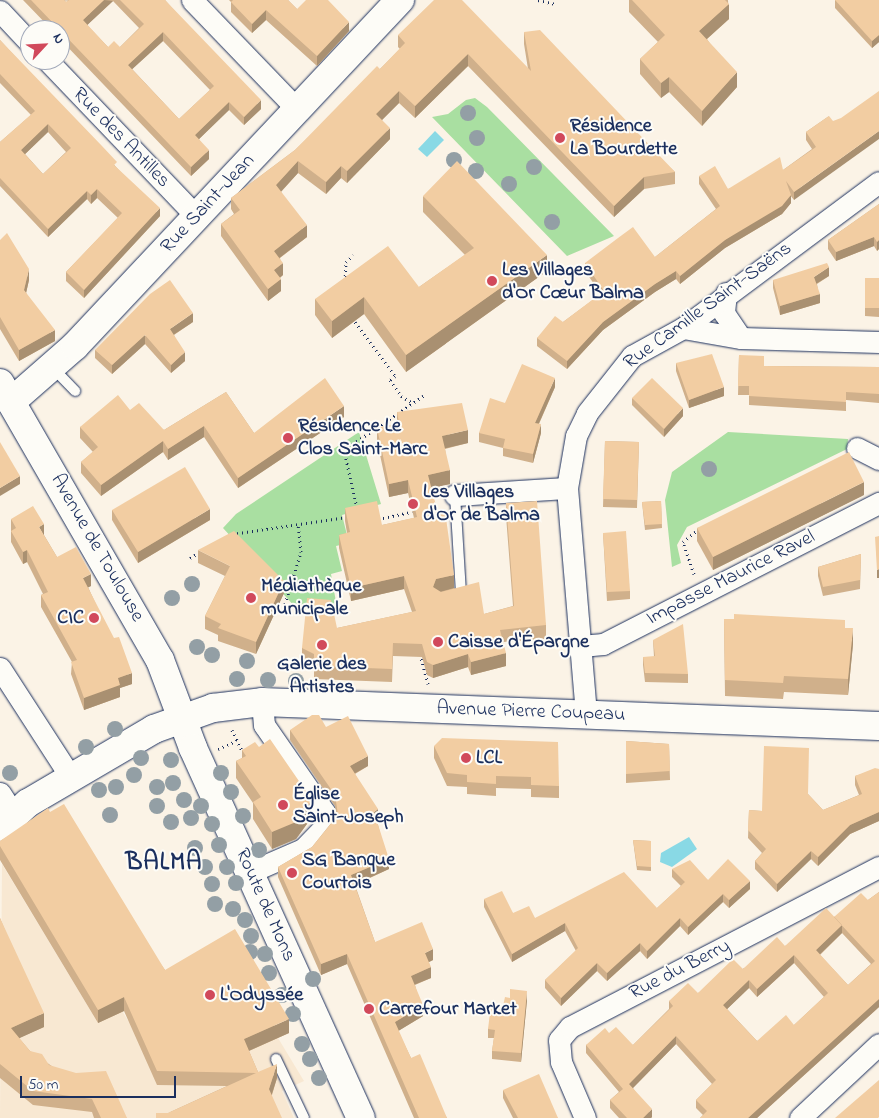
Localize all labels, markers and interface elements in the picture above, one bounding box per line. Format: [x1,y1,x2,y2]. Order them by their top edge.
north arrow [20,20,70,70]
text: N [47,30,70,48]
street label: Rue des Antilles [67,83,175,193]
place label: Résidence La Bourdette [570,114,677,161]
marker: Résidence La Bourdette [554,132,566,144]
street label: Rue Saint-Jean [156,149,260,259]
street label: Rue Camille Saint-Saëns [619,237,797,375]
place label: Les Villages d'Or Cœur Balma [502,258,644,305]
marker: Les Villages d'Or Cœur Balma [486,275,498,287]
place label: Résidence Le Clos Saint-Marc [298,414,427,461]
marker: Résidence Le Clos Saint-Marc [282,432,294,444]
street label: Avenue de Toulouse [45,470,149,626]
place label: Les Villages d'Or de Balma [423,480,540,527]
marker: Les Villages d'Or de Balma [407,498,419,510]
street label: Impasse Maurice Ravel [643,525,819,631]
place label: Médiathèque municipale [261,574,362,621]
marker: Médiathèque municipale [245,592,257,604]
place label: CIC [57,606,84,630]
marker: CIC [88,612,100,624]
place label: Caisse d'Épargne [448,630,589,654]
marker: Caisse d'Épargne [432,636,444,648]
marker: Galerie des Artistes [316,639,328,651]
place label: Galerie des Artistes [277,653,367,700]
street label: Avenue Pierre Coupeau [436,697,626,727]
place label: LCL [476,746,502,770]
marker: LCL [460,752,472,764]
place label: Église Saint-Joseph [293,782,403,829]
marker: Église Saint-Joseph [277,799,289,811]
street label: Route de Mons [229,845,301,965]
district label: BALMA [125,848,203,878]
place label: SG Banque Courtois [302,849,395,896]
marker: SG Banque Courtois [286,867,298,879]
street label: Rue du Berry [626,934,734,1006]
place label: L'Odyssée [220,983,303,1007]
marker: L'Odyssée [204,989,216,1001]
place label: Carrefour Market [379,997,517,1021]
marker: Carrefour Market [363,1003,375,1015]
scale bar [22,1066,179,1098]
text: 50 m [28,1074,58,1096]

